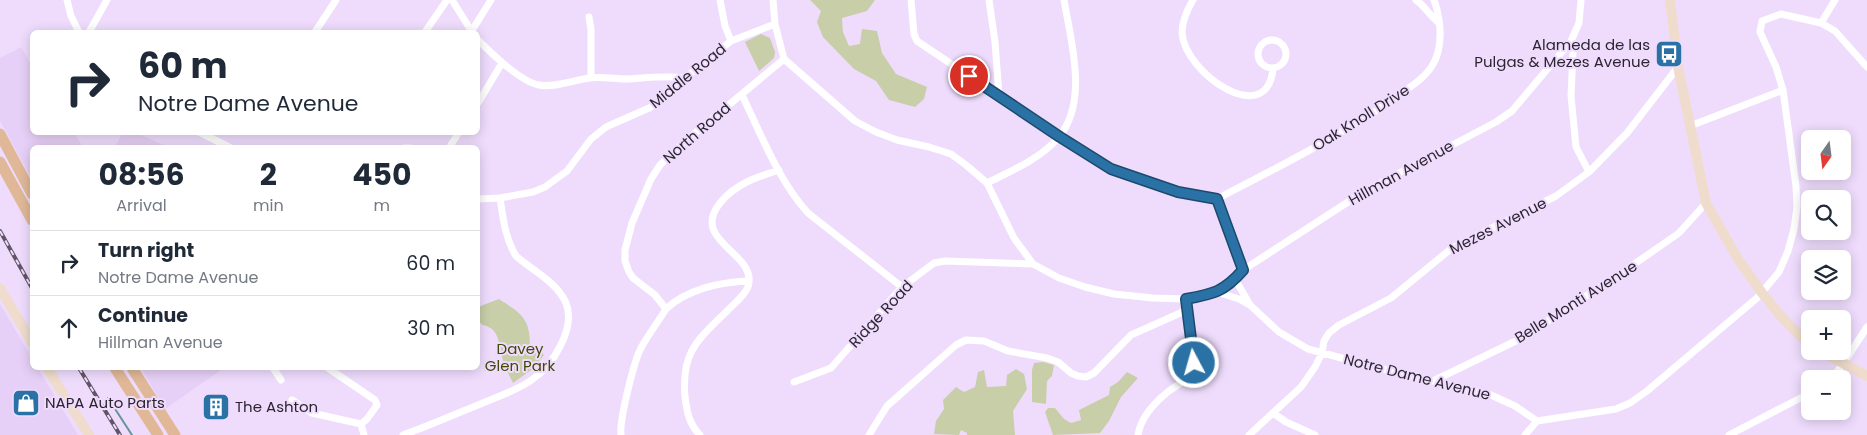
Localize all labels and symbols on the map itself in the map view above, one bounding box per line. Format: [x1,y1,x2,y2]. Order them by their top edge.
place label: Alameda de las Pulgas & Mezes Avenue [1474,34,1650,72]
street label: Middle Road [645,38,730,113]
bus stop icon: Alameda de las Pulgas & Mezes Avenue [1654,39,1684,69]
pin [948,55,990,97]
street label: Oak Knoll Drive [1308,79,1413,156]
street label: North Road [658,97,735,168]
north arrow [1801,130,1851,180]
street label: Hillman Avenue [1345,135,1457,210]
street label: Mezes Avenue [1446,192,1550,259]
street label: Belle Monti Avenue [1510,255,1641,348]
street label: Ridge Road [844,275,917,352]
position arrow [1167,336,1219,388]
park label: Davey Glen Park [485,338,555,376]
street label: Notre Dame Avenue [1342,348,1493,405]
shop icon: NAPA Auto Parts [11,388,41,418]
place label: NAPA Auto Parts [45,392,165,413]
building icon: The Ashton [201,392,231,422]
place label: The Ashton [235,396,318,417]

